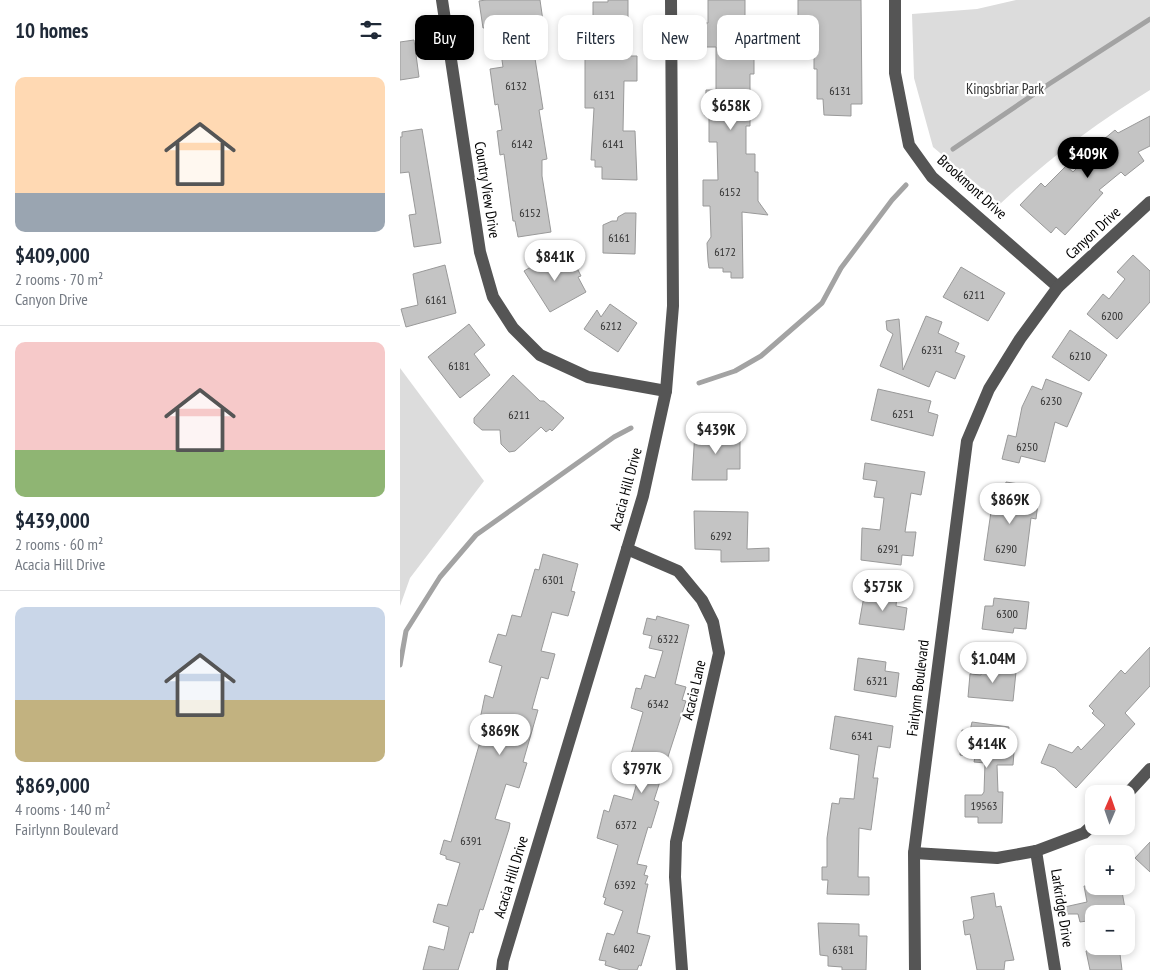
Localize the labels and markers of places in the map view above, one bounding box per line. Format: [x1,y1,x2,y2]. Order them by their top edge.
pin: $658K [696,88,766,131]
pin: $409K [1053,136,1123,179]
pin: $841K [520,240,590,282]
pin: $439K [681,412,751,455]
pin: $869K [975,482,1045,525]
pin: $575K [848,570,918,612]
pin: $1.04M [952,642,1034,684]
pin: $869K [465,714,535,756]
pin: $414K [952,726,1022,769]
pin: $797K [607,752,677,794]

